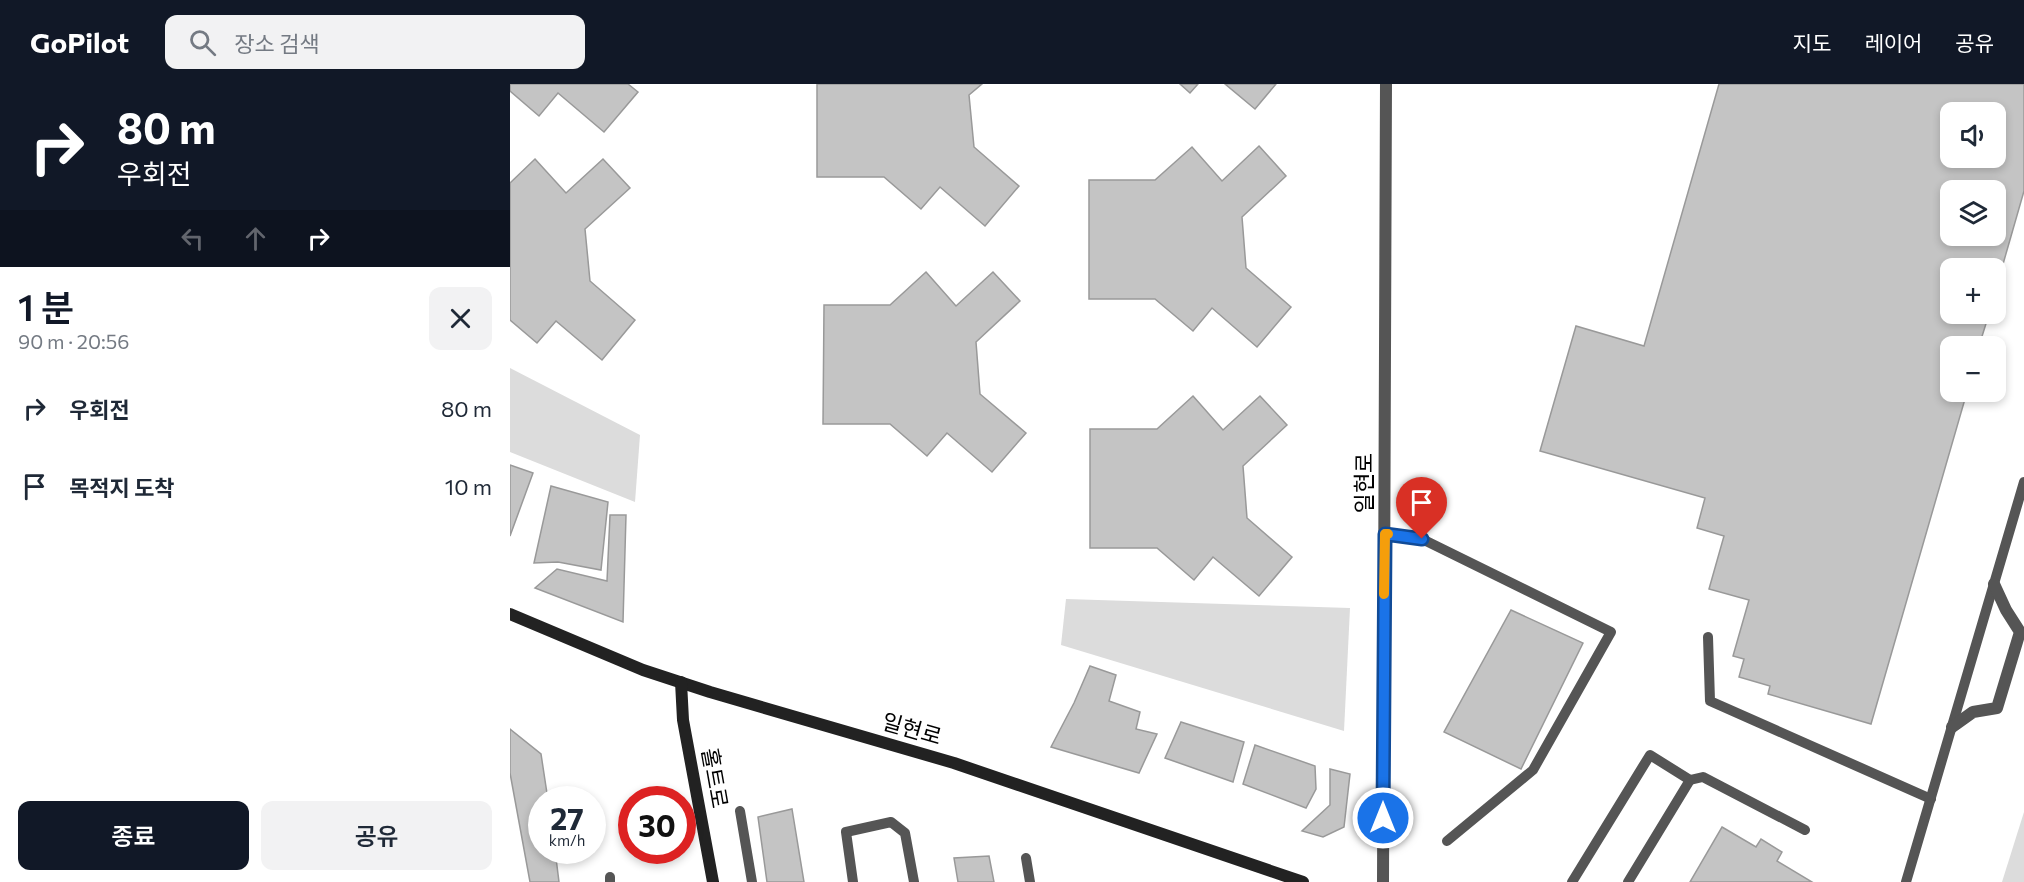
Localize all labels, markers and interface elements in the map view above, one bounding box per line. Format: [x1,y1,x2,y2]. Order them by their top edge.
search box [165,15,585,69]
text: GoPilot [30,25,129,59]
icon: search [186,26,219,59]
text: 장소 검색 [234,30,319,57]
text: 지도 [1793,30,1831,55]
text: 레이어 [1864,30,1922,55]
text: 공유 [1955,30,1994,55]
text: 80 m [117,101,216,153]
map controls [1940,102,2006,402]
button: sound [1940,102,2006,168]
icon: right [18,108,96,186]
text: 우회전 [117,157,192,190]
button: layers [1940,180,2006,246]
icon: left [176,222,209,255]
icon: ahead [239,222,272,255]
icon: right [302,222,335,255]
button: + [1940,258,2006,324]
text: 1 분 [18,284,74,328]
button: close [429,287,492,350]
text: 90 m · 20:56 [18,329,129,353]
button: − [1940,336,2006,402]
icon: right [18,392,51,425]
text: 80 m [441,395,492,422]
text: 우회전 [69,396,130,423]
street label: 일현로 [1350,453,1377,513]
icon: arrive [18,470,51,503]
text: 10 m [445,473,492,500]
text: 목적지 도착 [69,474,174,501]
pin [1396,477,1447,539]
icon: arrive [1405,486,1438,519]
street label: 일현로 [879,707,945,750]
street label: 홀트로 [697,746,734,810]
speed limit sign: 30 [618,786,696,864]
position arrow [1351,786,1415,850]
text: 27 [550,799,584,836]
button: 종료 [18,801,249,870]
button: 공유 [261,801,492,870]
text: km/h [549,831,585,849]

